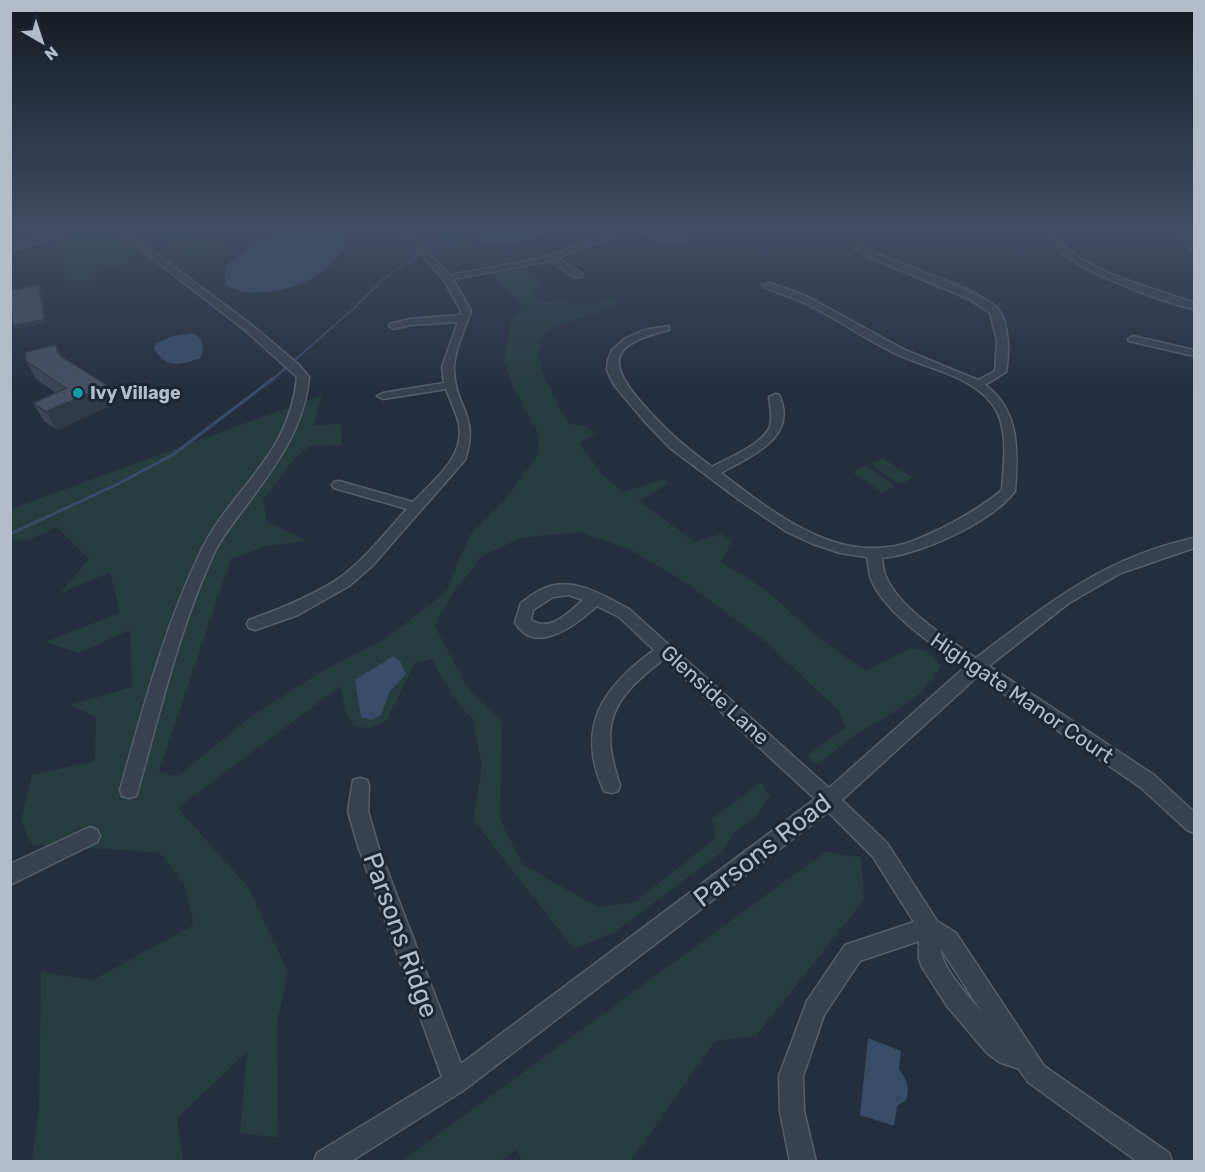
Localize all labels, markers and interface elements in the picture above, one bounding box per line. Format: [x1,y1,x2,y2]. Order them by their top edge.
north arrow [12,12,72,72]
text: N [41,42,62,64]
place label: Ivy Village [90,382,181,404]
marker: Ivy Village [71,386,85,400]
street label: Highgate Manor Court [926,627,1118,768]
street label: Glenside Lane [656,640,775,750]
street label: Parsons Road [687,787,837,914]
street label: Parsons Ridge [356,849,445,1022]

